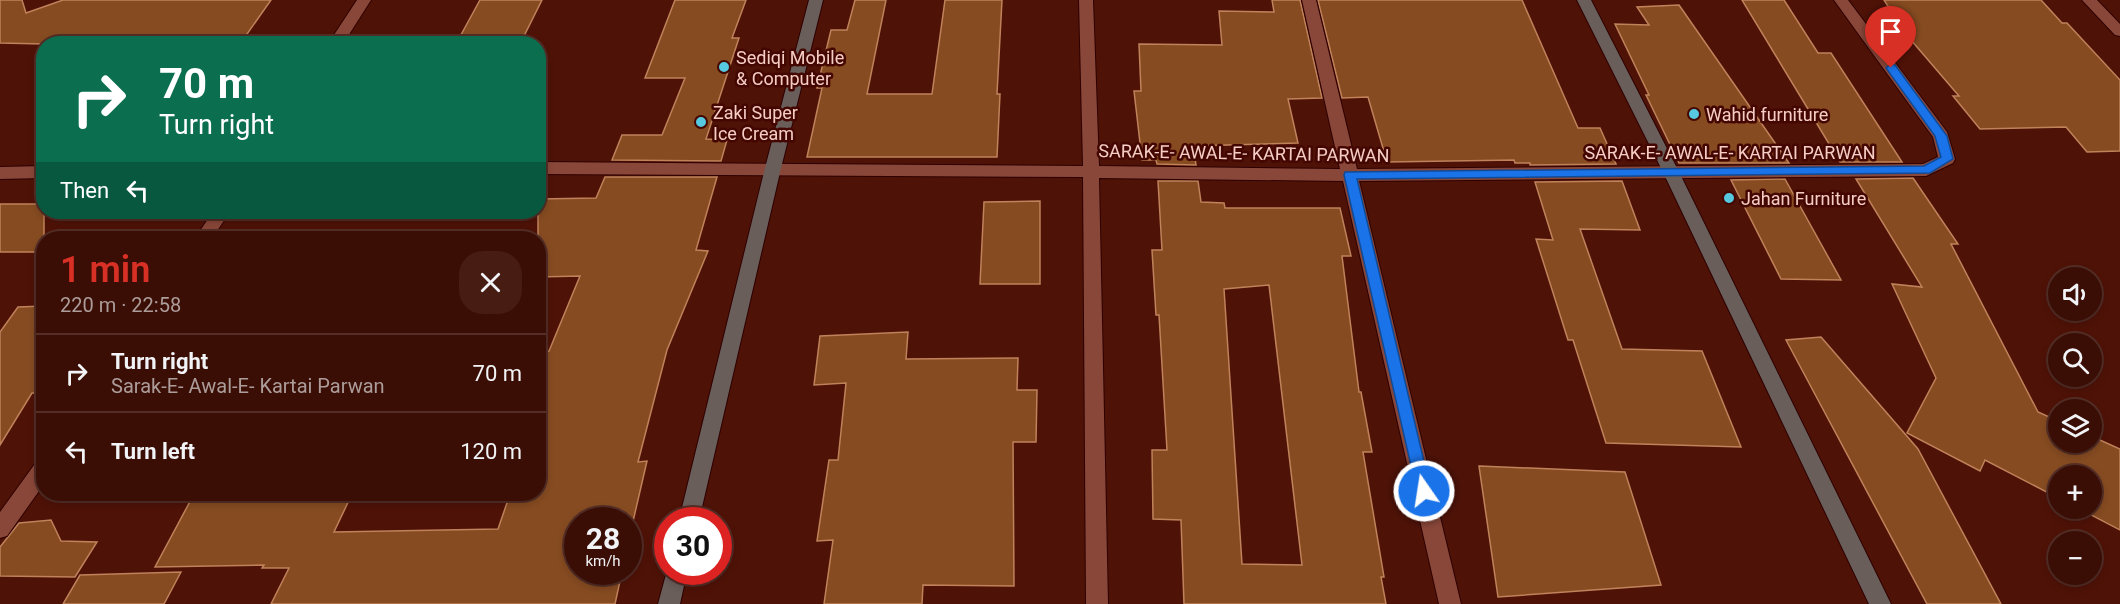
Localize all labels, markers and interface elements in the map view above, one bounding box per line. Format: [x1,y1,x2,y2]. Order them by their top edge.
pin [1865,6,1916,68]
icon: arrive [1874,15,1907,48]
place label: Sediqi Mobile & Computer [736,47,844,89]
text: 70 m [159,59,254,108]
icon: right [60,60,138,138]
marker: Sediqi Mobile & Computer [717,60,731,74]
place label: Zaki Super Ice Cream [713,102,798,144]
place label: Wahid furniture [1706,104,1828,125]
marker: Wahid furniture [1687,107,1701,121]
text: Turn right [159,109,274,141]
marker: Zaki Super Ice Cream [694,115,708,129]
street label: SARAK-E- AWAL-E- KARTAI PARWAN [1098,140,1390,166]
street label: SARAK-E- AWAL-E- KARTAI PARWAN [1584,142,1876,163]
icon: left [121,174,154,207]
text: Then [60,178,109,203]
place label: Jahan Furniture [1741,188,1866,209]
marker: Jahan Furniture [1722,191,1736,205]
text: 1 min [60,249,150,291]
button: close [459,251,522,314]
map controls [2048,267,2102,585]
button: sound [2048,267,2102,321]
text: 220 m · 22:58 [60,293,181,317]
button: search [2048,333,2102,387]
text: Turn right [111,349,208,374]
icon: right [60,357,93,390]
text: 70 m [473,361,522,386]
text: Sarak-E- Awal-E- Kartai Parwan [111,374,385,398]
button: layers [2048,399,2102,453]
icon: left [60,435,93,468]
text: Turn left [111,439,195,464]
text: 120 m [460,439,522,464]
position arrow [1392,459,1456,523]
button: + [2048,465,2102,519]
speed limit sign: 30 [654,507,732,585]
text: 28 [586,521,620,556]
button: − [2048,531,2102,585]
text: km/h [585,552,621,570]

